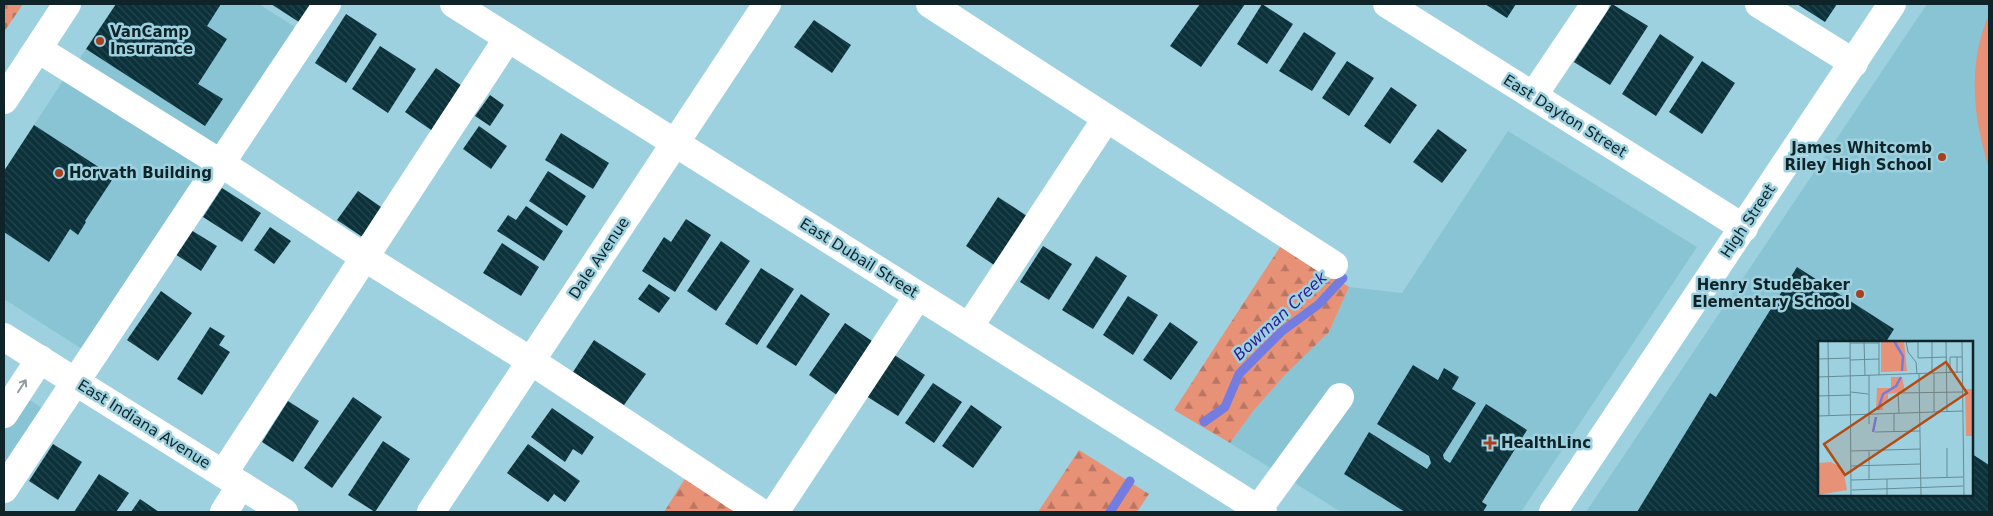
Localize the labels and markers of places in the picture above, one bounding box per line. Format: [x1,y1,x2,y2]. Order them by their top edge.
place label: VanCamp Insurance [110,23,193,58]
marker: VanCamp Insurance [94,35,106,47]
place label: James Whitcomb Riley High School [1785,139,1932,174]
marker: James Whitcomb Riley High School [1936,151,1948,163]
place label: Horvath Building [69,164,212,182]
marker: Horvath Building [53,167,65,179]
place label: Henry Studebaker Elementary School [1692,276,1851,311]
marker: Henry Studebaker Elementary School [1854,288,1866,300]
place label: HealthLinc [1501,434,1591,452]
marker: HealthLinc [1483,436,1497,450]

